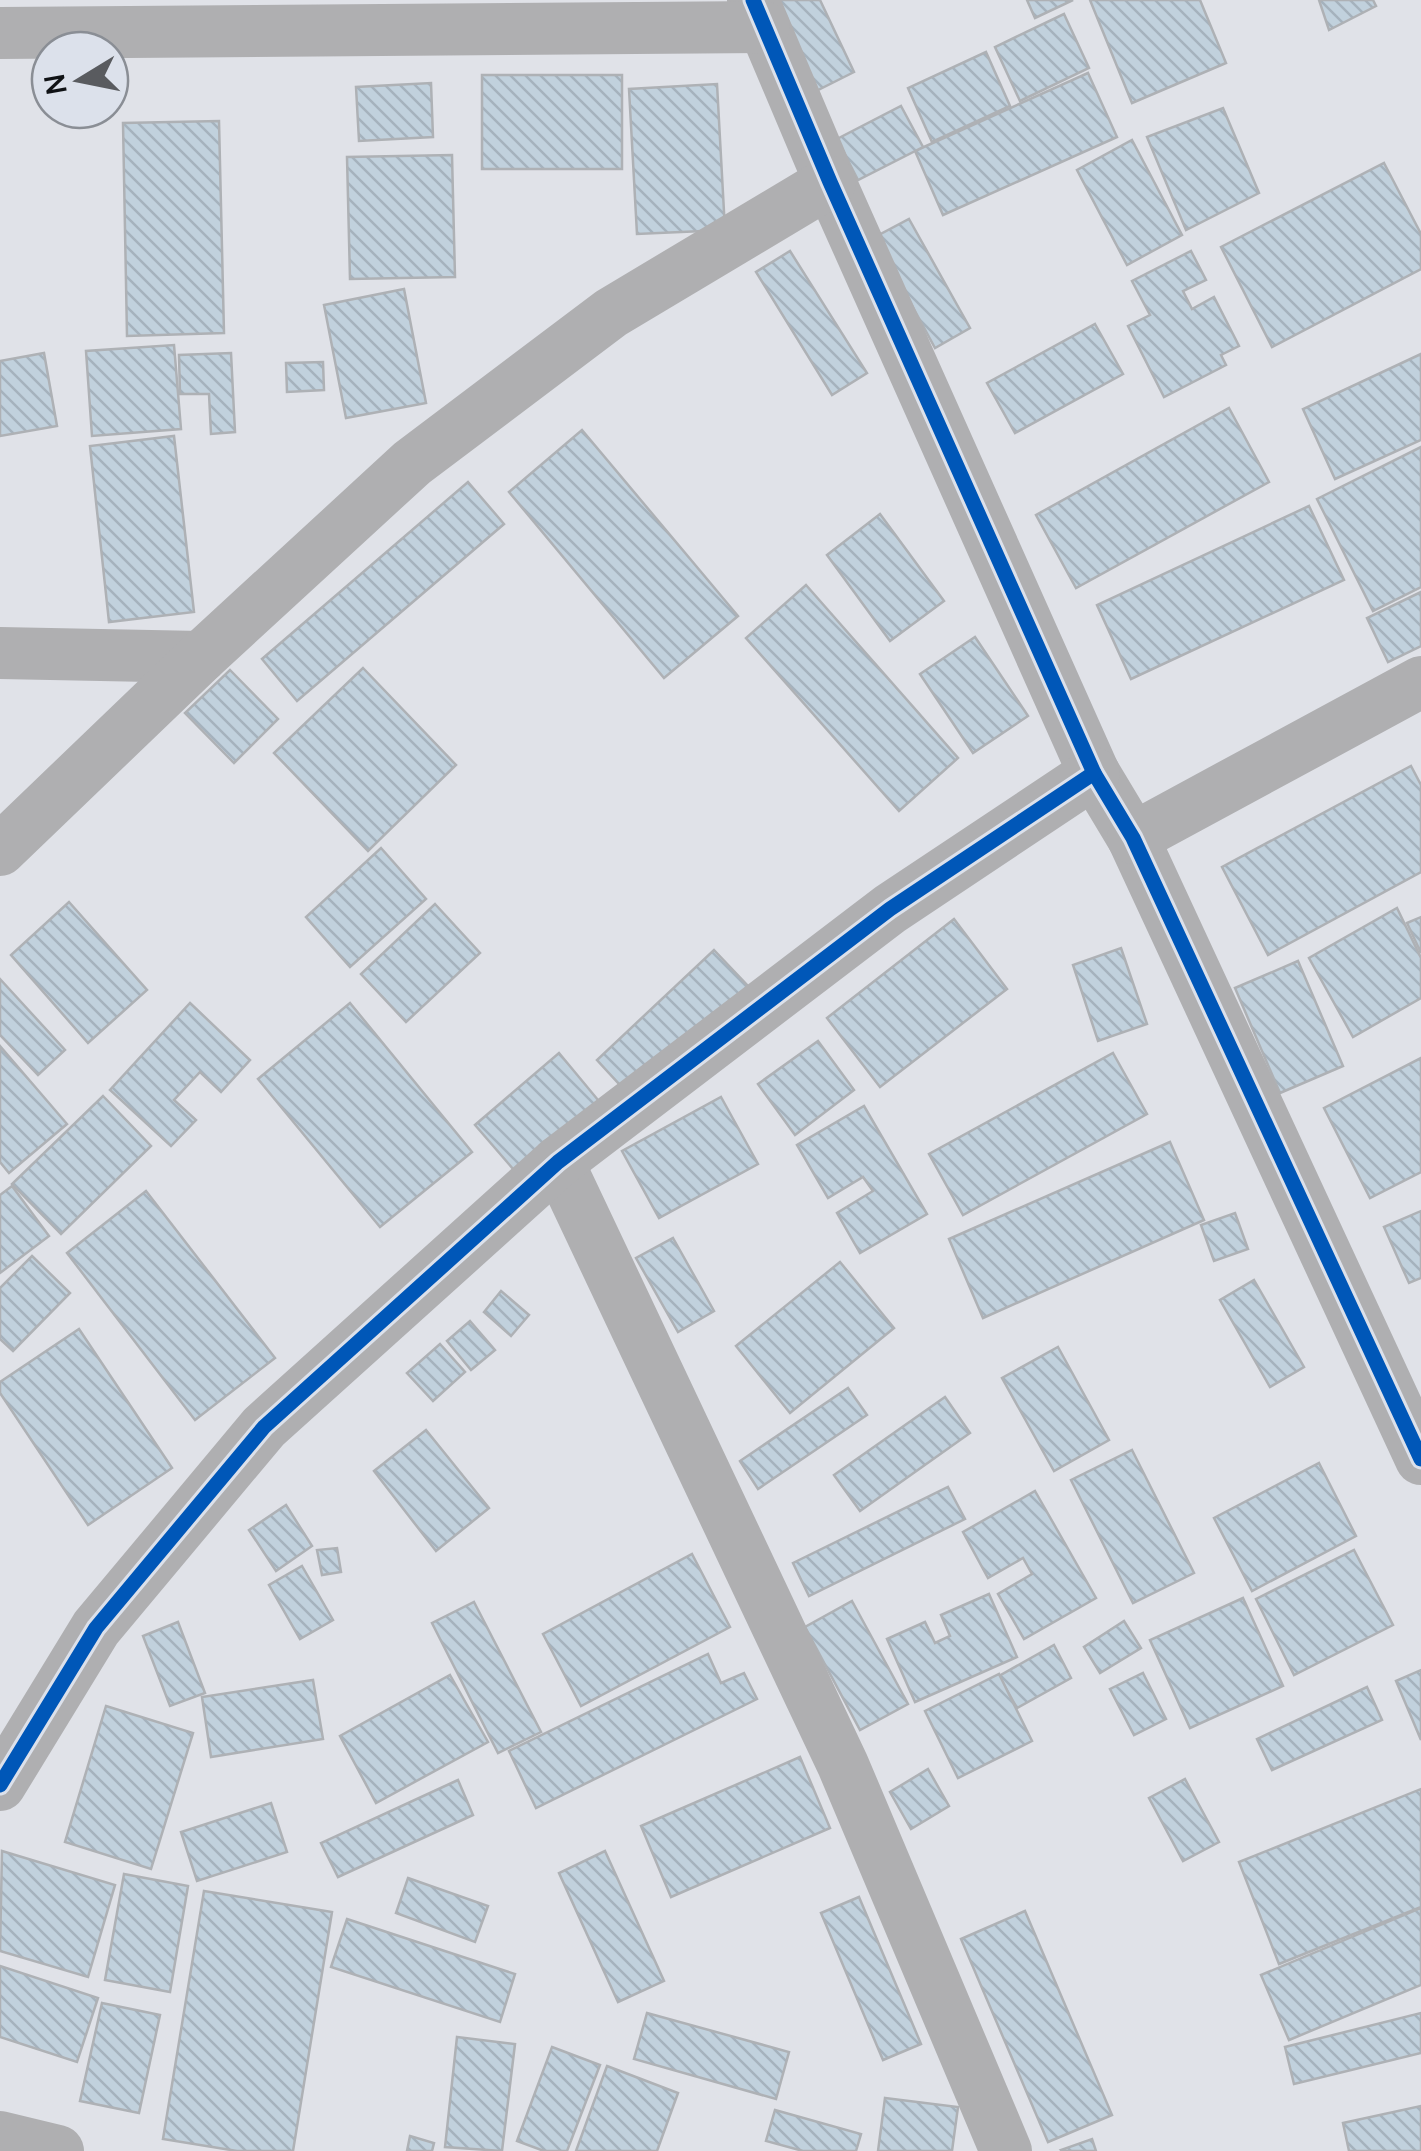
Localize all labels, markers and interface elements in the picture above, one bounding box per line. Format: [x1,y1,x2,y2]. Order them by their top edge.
north arrow [30,30,130,130]
text: N [34,71,75,98]

